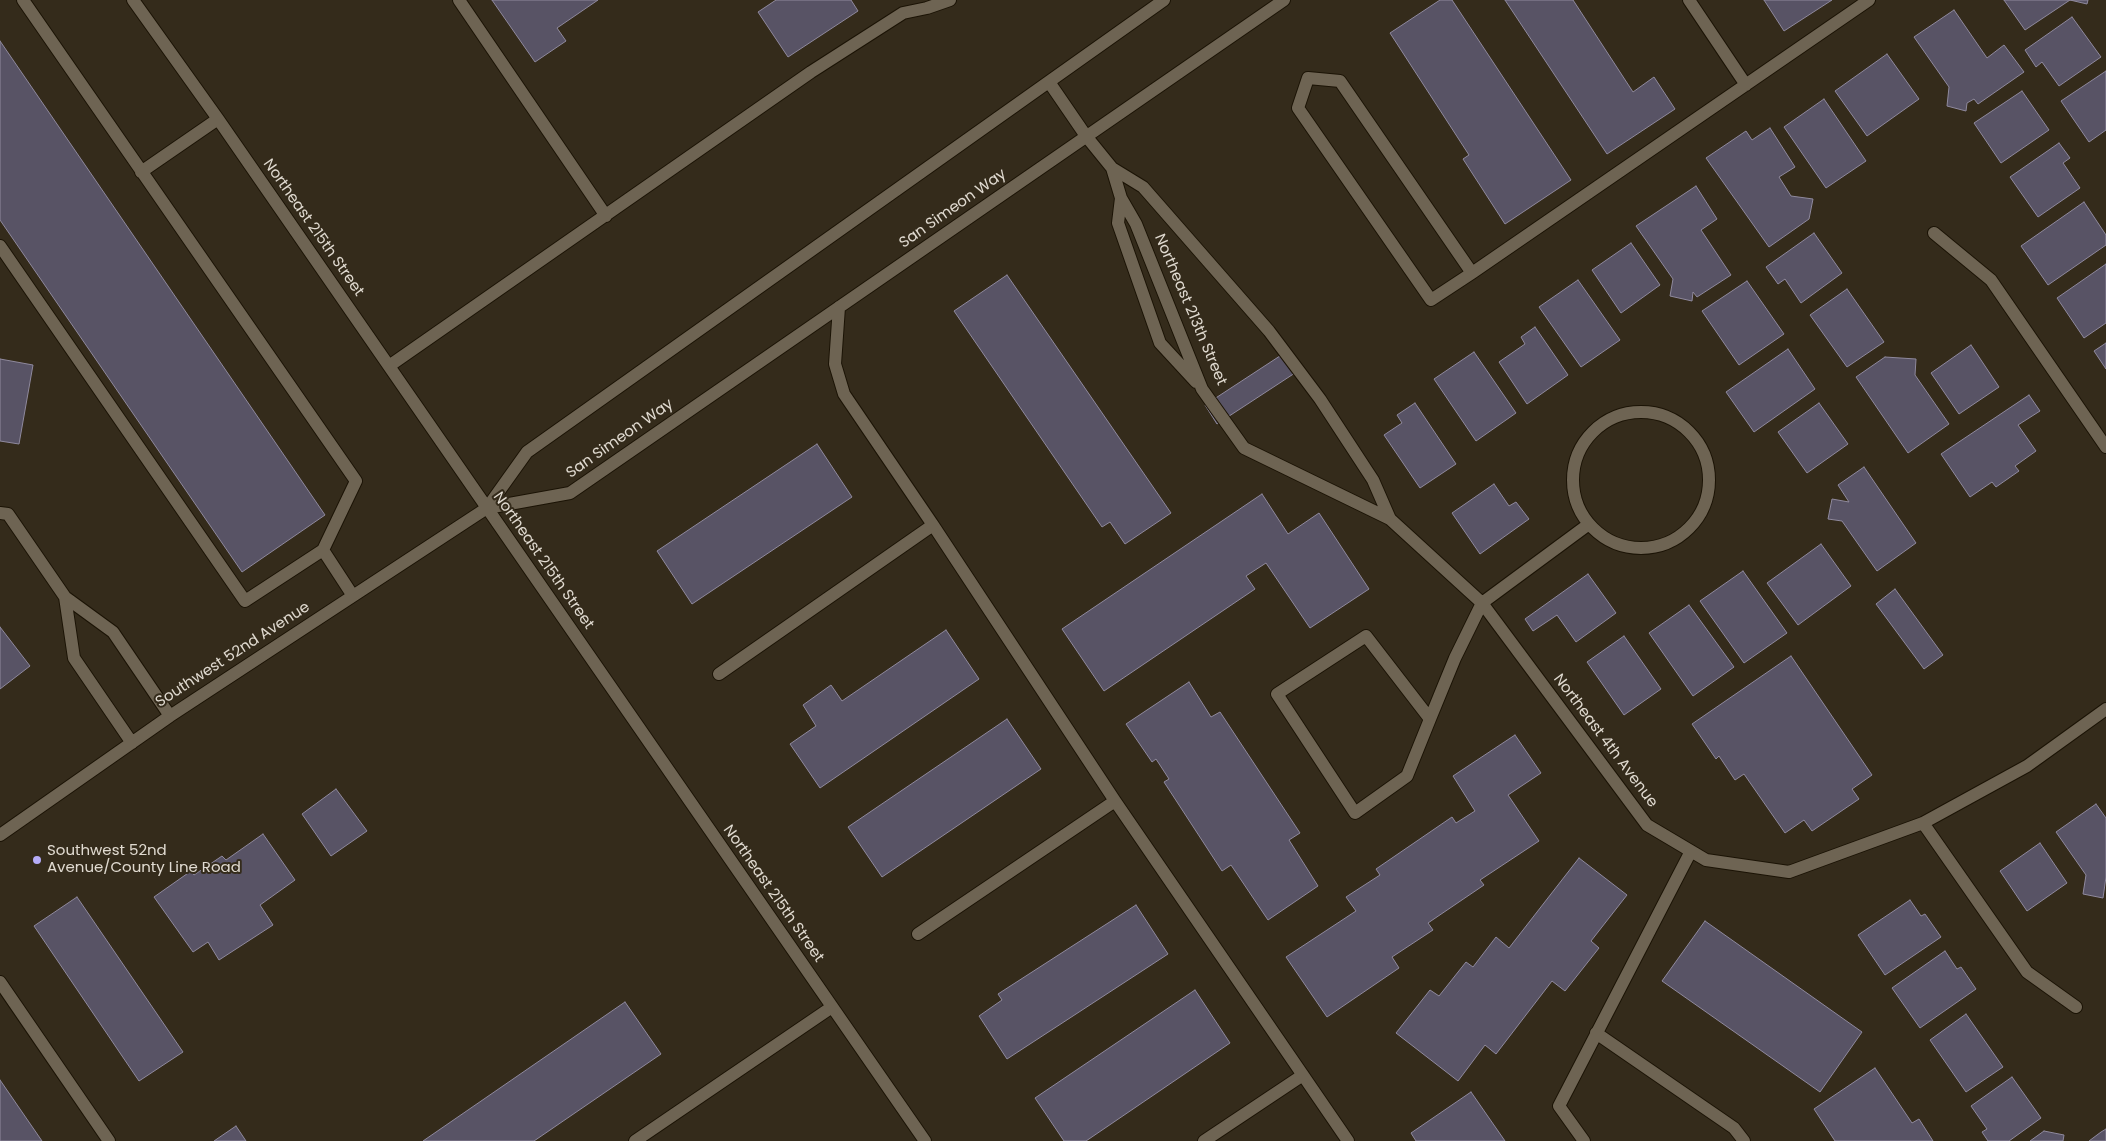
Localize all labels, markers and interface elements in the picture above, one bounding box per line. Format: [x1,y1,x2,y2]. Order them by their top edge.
street label: Northeast 215th Street [259,156,367,300]
street label: San Simeon Way [896,165,1010,253]
street label: Northeast 213th Street [1150,232,1230,388]
street label: San Simeon Way [563,395,677,483]
street label: Northeast 215th Street [489,489,597,633]
street label: Southwest 52nd Avenue [153,598,313,712]
street label: Northeast 4th Avenue [1549,671,1661,811]
street label: Northeast 215th Street [719,822,827,966]
place label: Southwest 52nd Avenue/County Line Road [47,842,241,877]
marker: Southwest 52nd Avenue/County Line Road [31,854,43,866]

